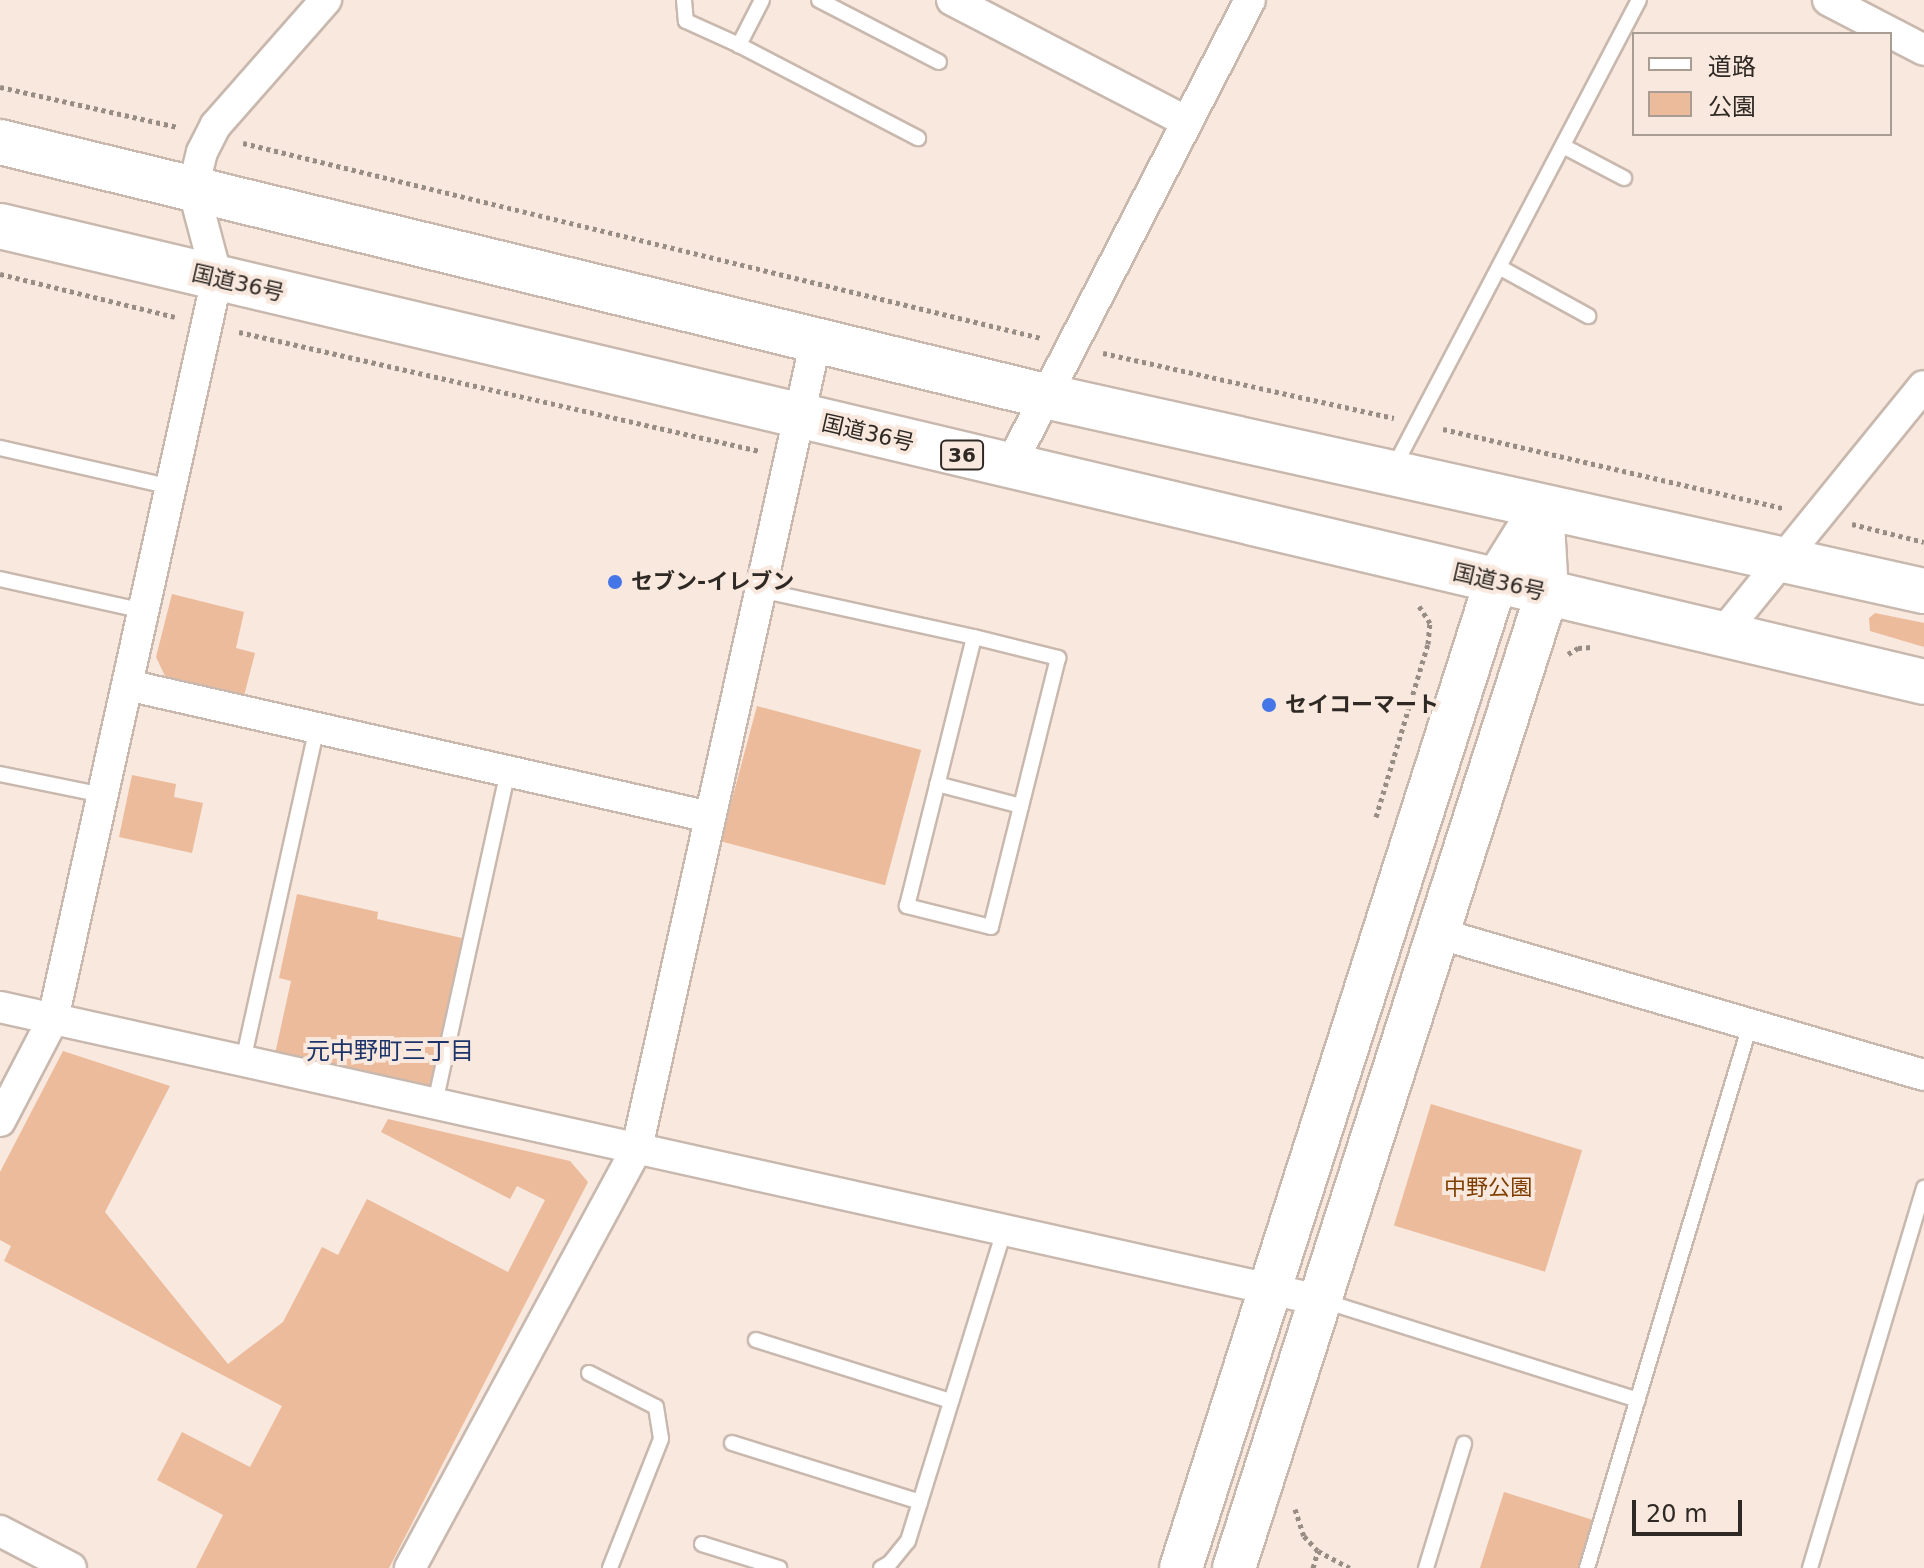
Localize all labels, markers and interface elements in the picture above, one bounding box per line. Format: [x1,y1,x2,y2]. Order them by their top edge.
legend [1632,32,1892,136]
text: 道路 [1708,53,1756,81]
text: 公園 [1708,93,1756,121]
street label: 国道36号 [189,260,287,306]
street label: 国道36号 [819,410,917,456]
road number: 36 [940,439,984,471]
street label: 国道36号 [1450,559,1548,605]
place label: セブン-イレブン [631,569,794,595]
marker: セブン-イレブン [606,573,624,591]
place label: セイコーマート [1285,692,1439,718]
marker: セイコーマート [1260,696,1278,714]
district label: 元中野町三丁目 [306,1038,474,1066]
park label: 中野公園 [1444,1175,1532,1201]
scale bar [1636,1484,1746,1534]
text: 20 m [1646,1500,1708,1528]

